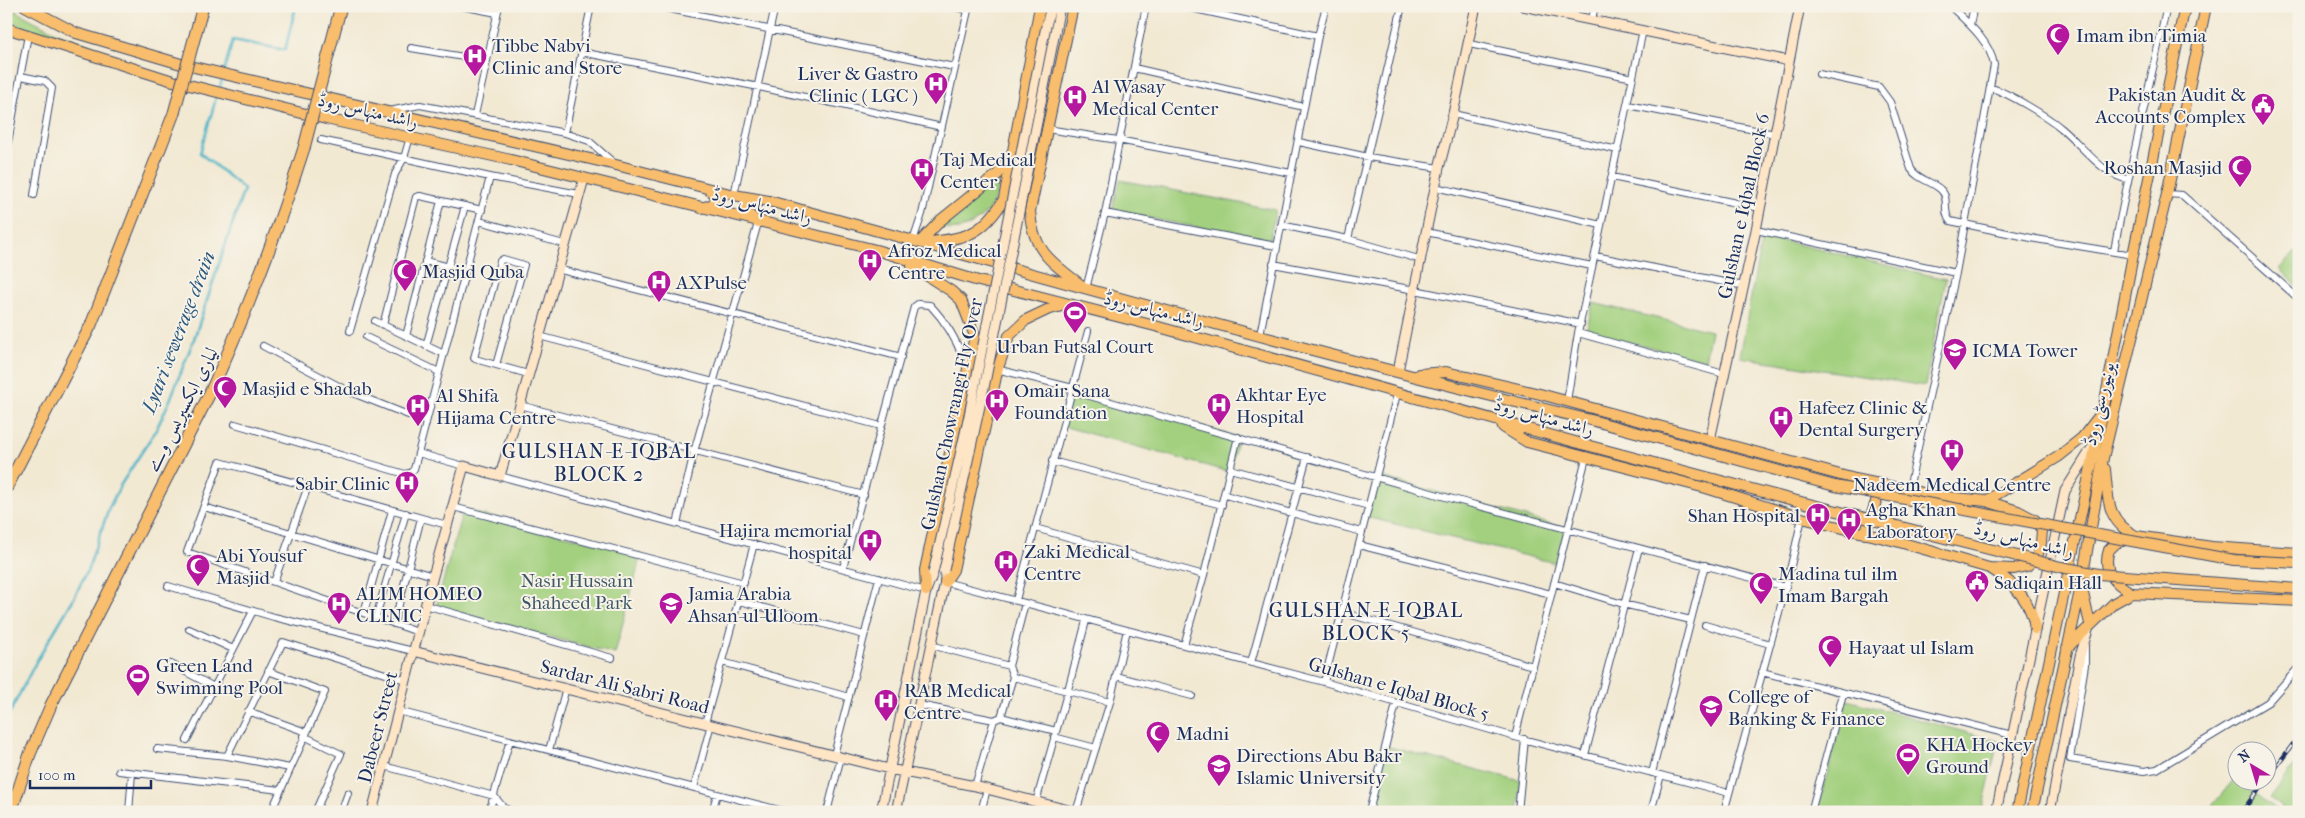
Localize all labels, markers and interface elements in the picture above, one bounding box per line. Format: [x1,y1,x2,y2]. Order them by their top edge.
mosque icon: Imam ibn Timia [2045,22,2071,56]
place label: Imam ibn Timia [2076,25,2207,47]
place label: Tibbe Nabvi Clinic and Store [492,35,622,79]
hospital icon: Tibbe Nabvi Clinic and Store [462,43,488,77]
place label: Liver & Gastro Clinic ( LGC ) [797,63,918,107]
hospital icon: Liver & Gastro Clinic ( LGC ) [923,71,949,105]
place label: Al Wasay Medical Center [1091,76,1219,120]
hospital icon: Al Wasay Medical Center [1062,84,1088,118]
place label: Pakistan Audit & Accounts Complex [2094,84,2246,128]
street label: راشد منہاس روڈ [315,89,420,134]
public building icon: Pakistan Audit & Accounts Complex [2250,92,2276,126]
street label: Gulshan e Iqbal Block 6 [1714,111,1775,301]
place label: Taj Medical Center [940,149,1034,193]
mosque icon: Roshan Masjid [2227,154,2253,188]
hospital icon: Taj Medical Center [909,157,935,191]
place label: Roshan Masjid [2103,157,2223,179]
street label: راشد منہاس روڈ [709,183,814,230]
place label: Afroz Medical Centre [887,240,1001,284]
water label: Lyari sewerage drain [136,248,220,418]
hospital icon: Afroz Medical Centre [857,248,883,282]
mosque icon: Masjid Quba [392,258,418,292]
place label: Masjid Quba [422,261,524,283]
hospital icon: AXPulse [646,269,672,303]
place label: AXPulse [675,272,747,294]
street label: راشد منہاس روڈ [1101,287,1206,334]
street label: Gulshan Chowrangi Fly Over [917,295,988,532]
sports icon: Urban Futsal Court [1062,300,1088,334]
place label: Urban Futsal Court [996,336,1154,358]
school or university icon: ICMA Tower [1942,337,1968,371]
place label: ICMA Tower [1972,340,2078,362]
street label: لیاری ایکسپریس وے [141,344,224,476]
street label: یونیورسٹی روڈ [2079,359,2122,449]
mosque icon: Masjid e Shadab [212,375,238,409]
place label: Masjid e Shadab [242,378,372,400]
place label: Omair Sana Foundation [1014,380,1110,424]
place label: Akhtar Eye Hospital [1235,384,1327,428]
place label: Al Shifa Hijama Centre [435,385,556,429]
hospital icon: Omair Sana Foundation [984,388,1010,422]
hospital icon: Akhtar Eye Hospital [1206,392,1232,426]
hospital icon: Al Shifa Hijama Centre [405,393,431,427]
street label: راشد منہاس روڈ [1491,393,1596,442]
place label: Hafeez Clinic & Dental Surgery [1798,397,1927,441]
hospital icon: Hafeez Clinic & Dental Surgery [1768,405,1794,439]
hospital icon: Nadeem Medical Centre [1939,438,1965,472]
district label: GULSHAN-E-IQBAL BLOCK 2 [502,440,696,486]
hospital icon: Sabir Clinic [394,470,420,504]
place label: Sabir Clinic [295,473,390,495]
place label: Nadeem Medical Centre [1853,474,2051,496]
place label: Agha Khan Laboratory [1865,499,1958,543]
hospital icon: Shan Hospital [1805,502,1831,536]
place label: Shan Hospital [1688,505,1800,527]
hospital icon: Agha Khan Laboratory [1836,507,1862,541]
street label: راشد منہاس روڈ [1971,517,2076,564]
place label: Hajira memorial hospital [719,520,852,564]
hospital icon: Hajira memorial hospital [857,528,883,562]
place label: Zaki Medical Centre [1024,541,1130,585]
place label: Abi Yousuf Masjid [215,545,307,589]
hospital icon: Zaki Medical Centre [993,549,1019,583]
mosque icon: Abi Yousuf Masjid [185,553,211,587]
place label: Madina tul ilm Imam Bargah [1778,563,1898,607]
public building icon: Sadiqain Hall [1964,569,1990,603]
park label: Nasir Hussain Shaheed Park [521,570,633,614]
mosque icon: Madina tul ilm Imam Bargah [1748,571,1774,605]
place label: Sadiqain Hall [1994,572,2102,594]
place label: ALIM HOMEO CLINIC [355,583,482,627]
place label: Jamia Arabia Ahsan-ul-Uloom [686,583,819,627]
hospital icon: ALIM HOMEO CLINIC [326,591,352,625]
school or university icon: Jamia Arabia Ahsan-ul-Uloom [658,591,684,625]
district label: GULSHAN-E-IQBAL BLOCK 5 [1269,599,1463,645]
mosque icon: Hayaat ul Islam [1817,634,1843,668]
place label: Hayaat ul Islam [1848,637,1974,659]
street label: Gulshan e Iqbal Block 5 [1306,653,1492,725]
place label: Green Land Swimming Pool [156,655,283,699]
street label: Sardar Ali Sabri Road [538,655,712,719]
sports icon: Green Land Swimming Pool [125,663,151,697]
street label: Dabeer Street [353,669,403,785]
place label: RAB Medical Centre [904,680,1011,724]
place label: College of Banking & Finance [1728,686,1885,730]
hospital icon: RAB Medical Centre [873,688,899,722]
school or university icon: College of Banking & Finance [1698,694,1724,728]
mosque icon: Madni [1145,720,1171,754]
place label: Madni [1176,723,1230,745]
place label: KHA Hockey Ground [1926,734,2034,778]
north arrow [2228,740,2278,790]
sports icon: KHA Hockey Ground [1895,742,1921,776]
place label: Directions Abu Bakr Islamic University [1236,745,1403,789]
text: N [2235,746,2254,766]
school or university icon: Directions Abu Bakr Islamic University [1206,753,1232,787]
scale bar [30,758,151,790]
text: 100 m [38,766,76,784]

